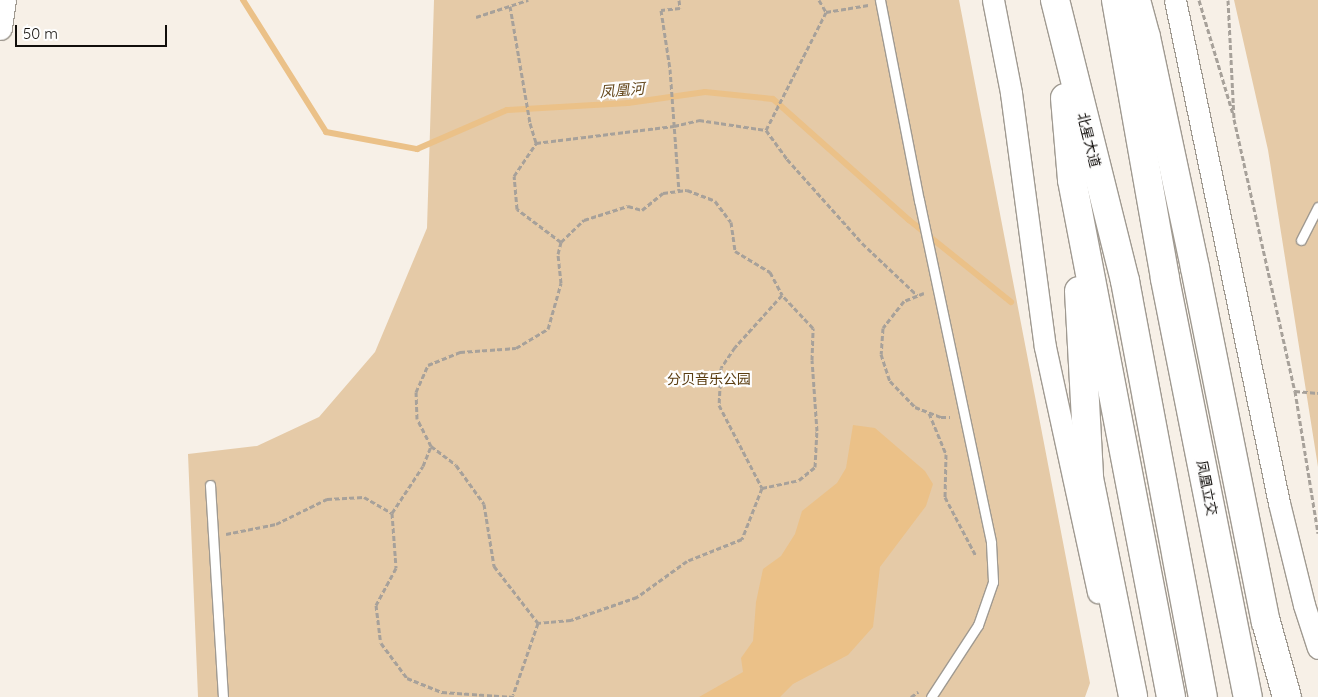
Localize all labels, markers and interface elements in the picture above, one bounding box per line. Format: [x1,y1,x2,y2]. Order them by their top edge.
scale bar [18,15,170,47]
text: 50 m [23,24,58,43]
water label: 凤凰河 [599,79,645,101]
street label: 北星大道 [1074,111,1104,169]
park label: 分贝音乐公园 [667,371,751,387]
street label: 凤凰立交 [1193,459,1221,517]

